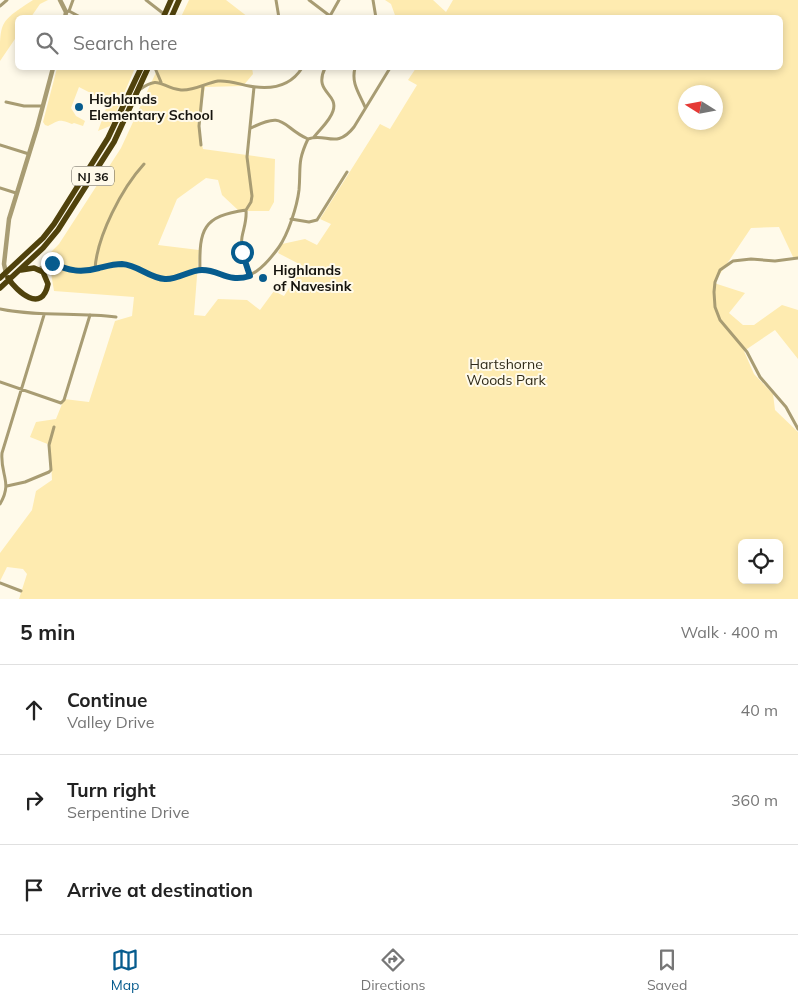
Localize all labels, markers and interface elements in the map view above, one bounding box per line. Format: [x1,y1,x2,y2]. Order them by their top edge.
search box [15,15,783,70]
icon: search [33,29,61,57]
text: Search here [73,31,177,55]
north arrow [678,85,723,130]
place label: Highlands Elementary School [89,90,213,124]
marker: Highlands Elementary School [73,101,85,113]
road number: NJ 36 [72,167,114,186]
route start [231,241,254,264]
route end [41,252,64,275]
place label: Highlands of Navesink [273,261,352,295]
marker: Highlands of Navesink [257,272,269,284]
park label: Hartshorne Woods Park [466,355,546,389]
map controls [738,539,783,584]
button: locate [738,539,783,584]
text: 5 min [20,619,75,645]
text: Walk · 400 m [680,622,778,642]
text: Continue [67,688,147,712]
icon: ahead [20,696,48,724]
text: 40 m [741,700,778,720]
text: Valley Drive [67,712,154,732]
text: Turn right [67,778,156,802]
icon: right [20,786,48,814]
text: 360 m [731,790,778,810]
text: Serpentine Drive [67,802,189,822]
icon: arrive [20,876,48,904]
text: Arrive at destination [67,878,253,902]
tab: Map [111,946,139,994]
tab: Directions [361,946,426,994]
tab: Saved [647,946,687,994]

